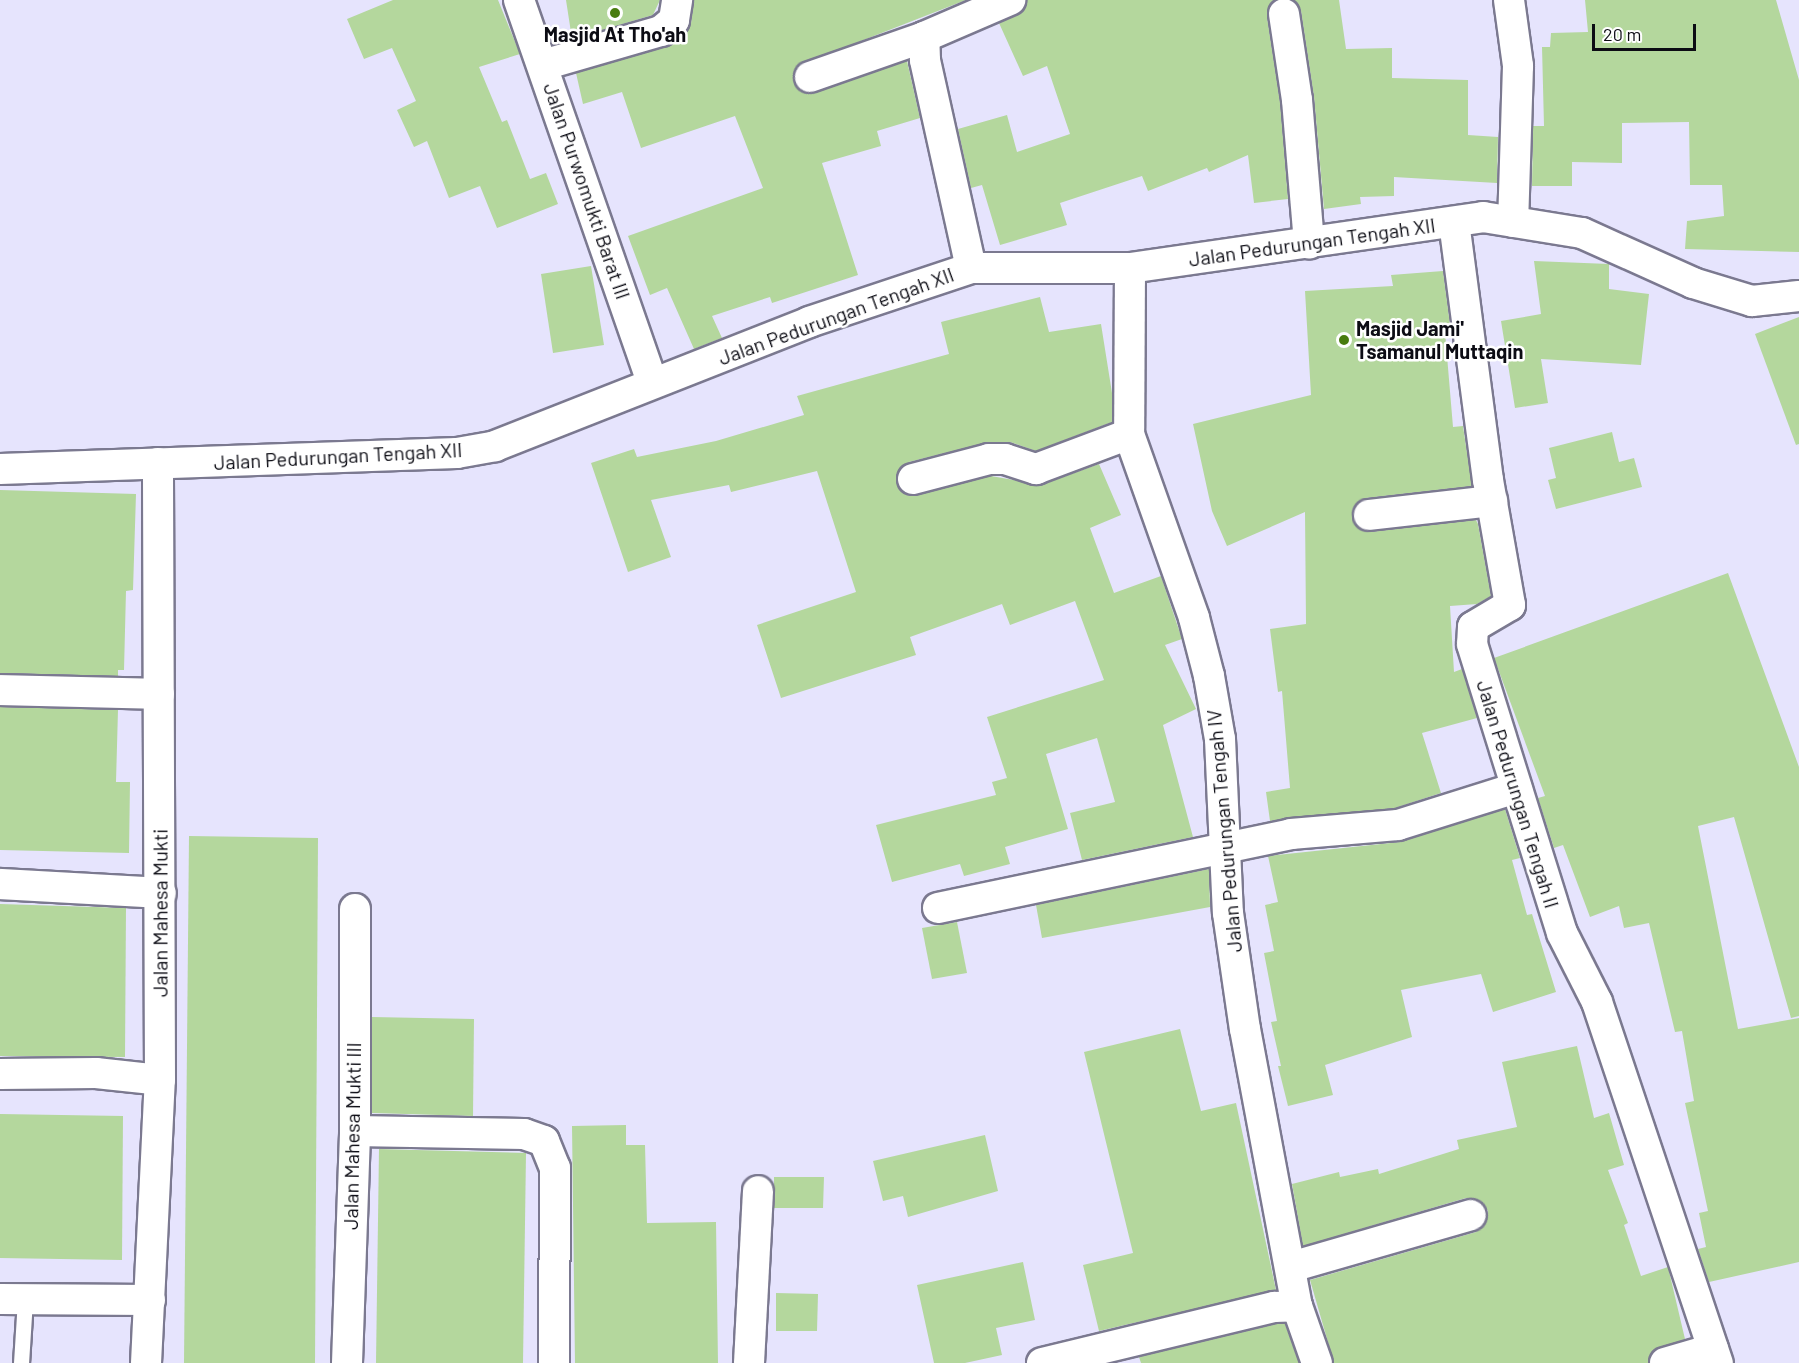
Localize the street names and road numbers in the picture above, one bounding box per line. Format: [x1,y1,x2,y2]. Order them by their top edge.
street label: Jalan Purwomukti Barat III [539,80,635,302]
street label: Jalan Pedurungan Tengah XII [1187,213,1437,271]
street label: Jalan Pedurungan Tengah XII [715,262,957,370]
street label: Jalan Pedurungan Tengah XII [213,438,463,474]
street label: Jalan Pedurungan Tengah II [1472,677,1564,911]
street label: Jalan Pedurungan Tengah IV [1201,709,1247,953]
street label: Jalan Mahesa Mukti [148,829,172,997]
street label: Jalan Mahesa Mukti III [338,1042,366,1230]

